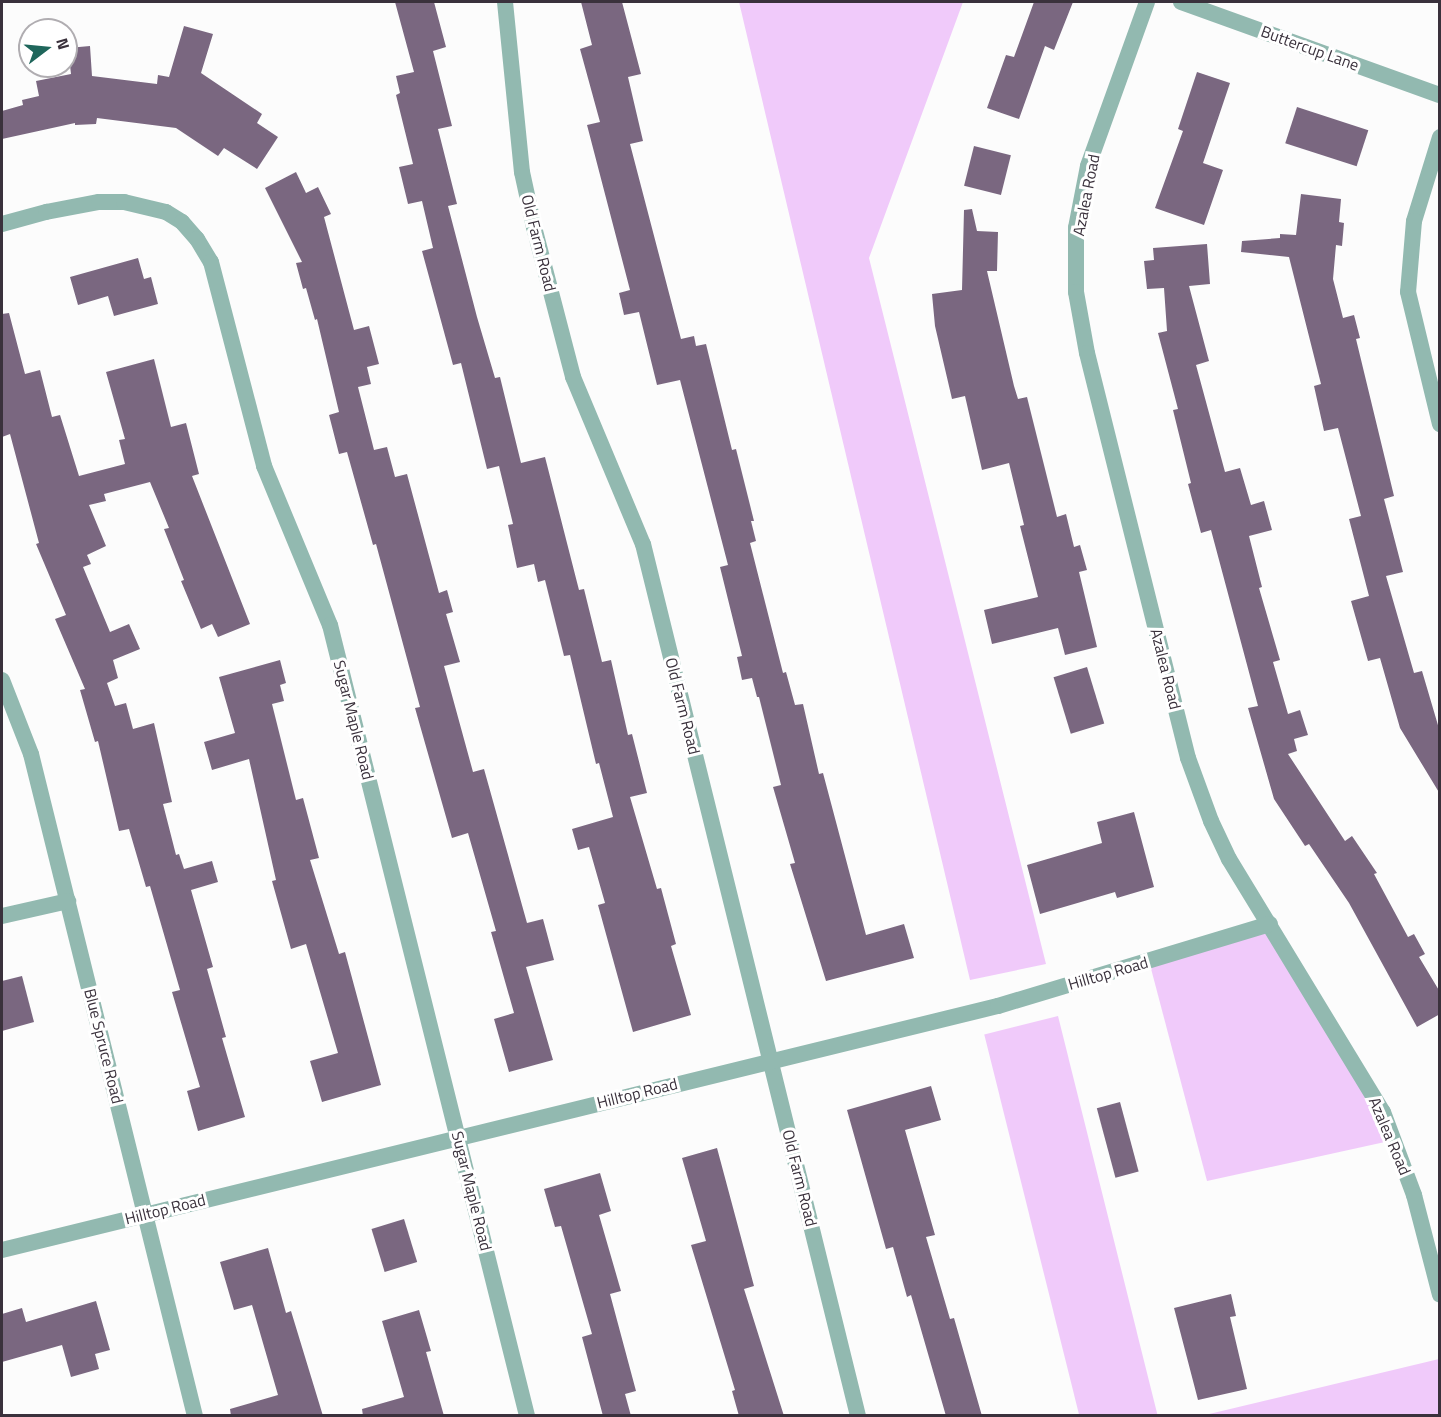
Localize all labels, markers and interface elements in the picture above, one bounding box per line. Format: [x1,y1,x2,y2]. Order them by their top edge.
north arrow [18,18,78,78]
street label: Buttercup Lane [1258,21,1362,75]
text: N [50,35,76,52]
street label: Azalea Road [1069,153,1103,237]
street label: Old Farm Road [518,193,560,293]
street label: Azalea Road [1147,627,1185,711]
street label: Old Farm Road [662,656,704,756]
street label: Sugar Maple Road [330,658,378,782]
street label: Hilltop Road [1066,952,1150,994]
street label: Blue Spruce Road [80,986,128,1106]
street label: Hilltop Road [595,1074,679,1112]
street label: Azalea Road [1365,1094,1415,1178]
street label: Old Farm Road [779,1128,821,1228]
street label: Sugar Maple Road [448,1129,496,1253]
street label: Hilltop Road [123,1190,207,1228]

